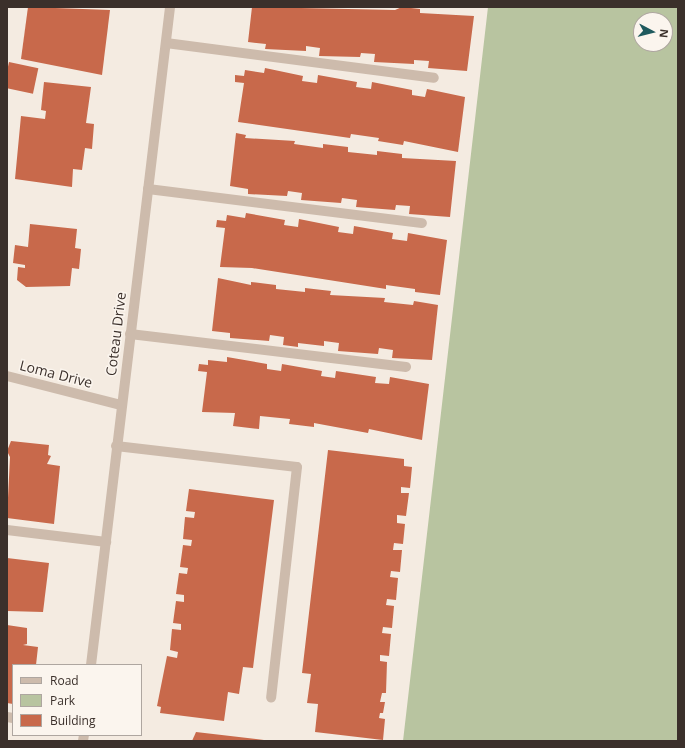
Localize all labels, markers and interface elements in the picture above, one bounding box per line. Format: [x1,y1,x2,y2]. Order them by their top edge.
north arrow [633,12,673,52]
text: N [656,28,672,39]
street label: Coteau Drive [103,291,129,377]
street label: Loma Drive [18,357,94,391]
legend [12,664,142,736]
text: Road [50,672,79,689]
text: Park [50,692,75,709]
text: Building [50,712,95,729]

